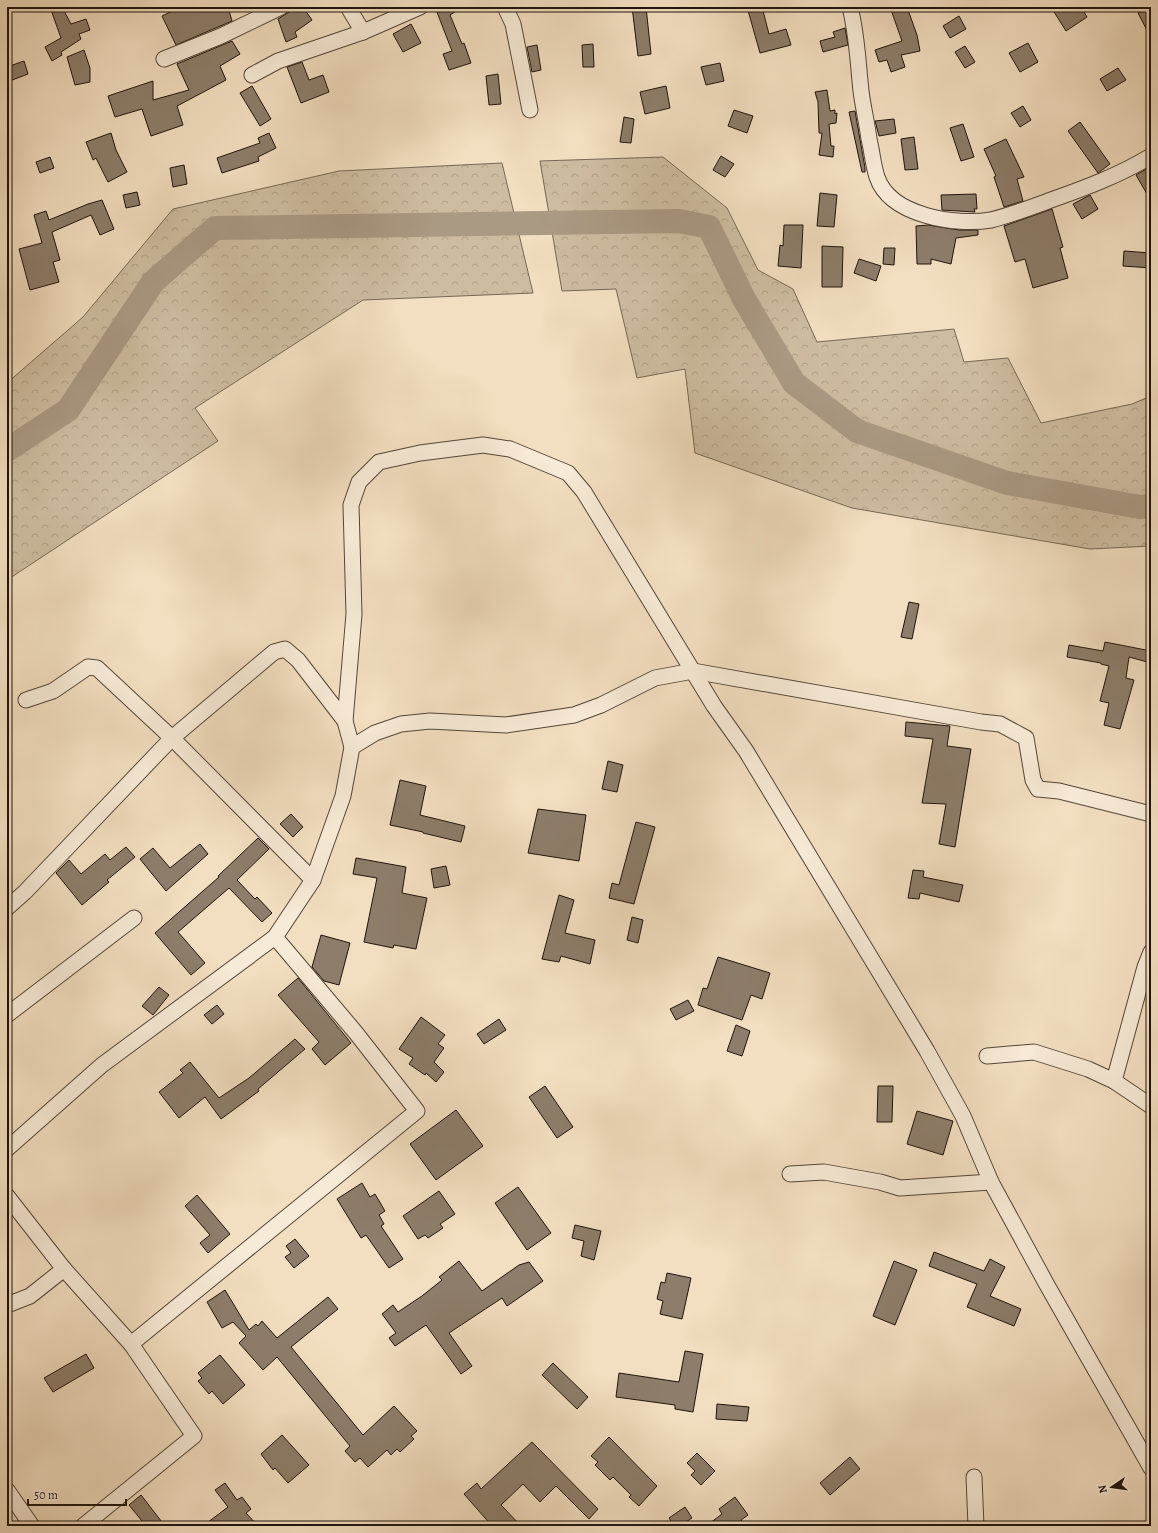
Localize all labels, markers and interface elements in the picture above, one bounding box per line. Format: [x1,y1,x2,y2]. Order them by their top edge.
north arrow [1092,1467,1132,1507]
scale bar [28,1481,126,1507]
text: N [1095,1484,1111,1495]
text: 50 m [34,1487,58,1503]

